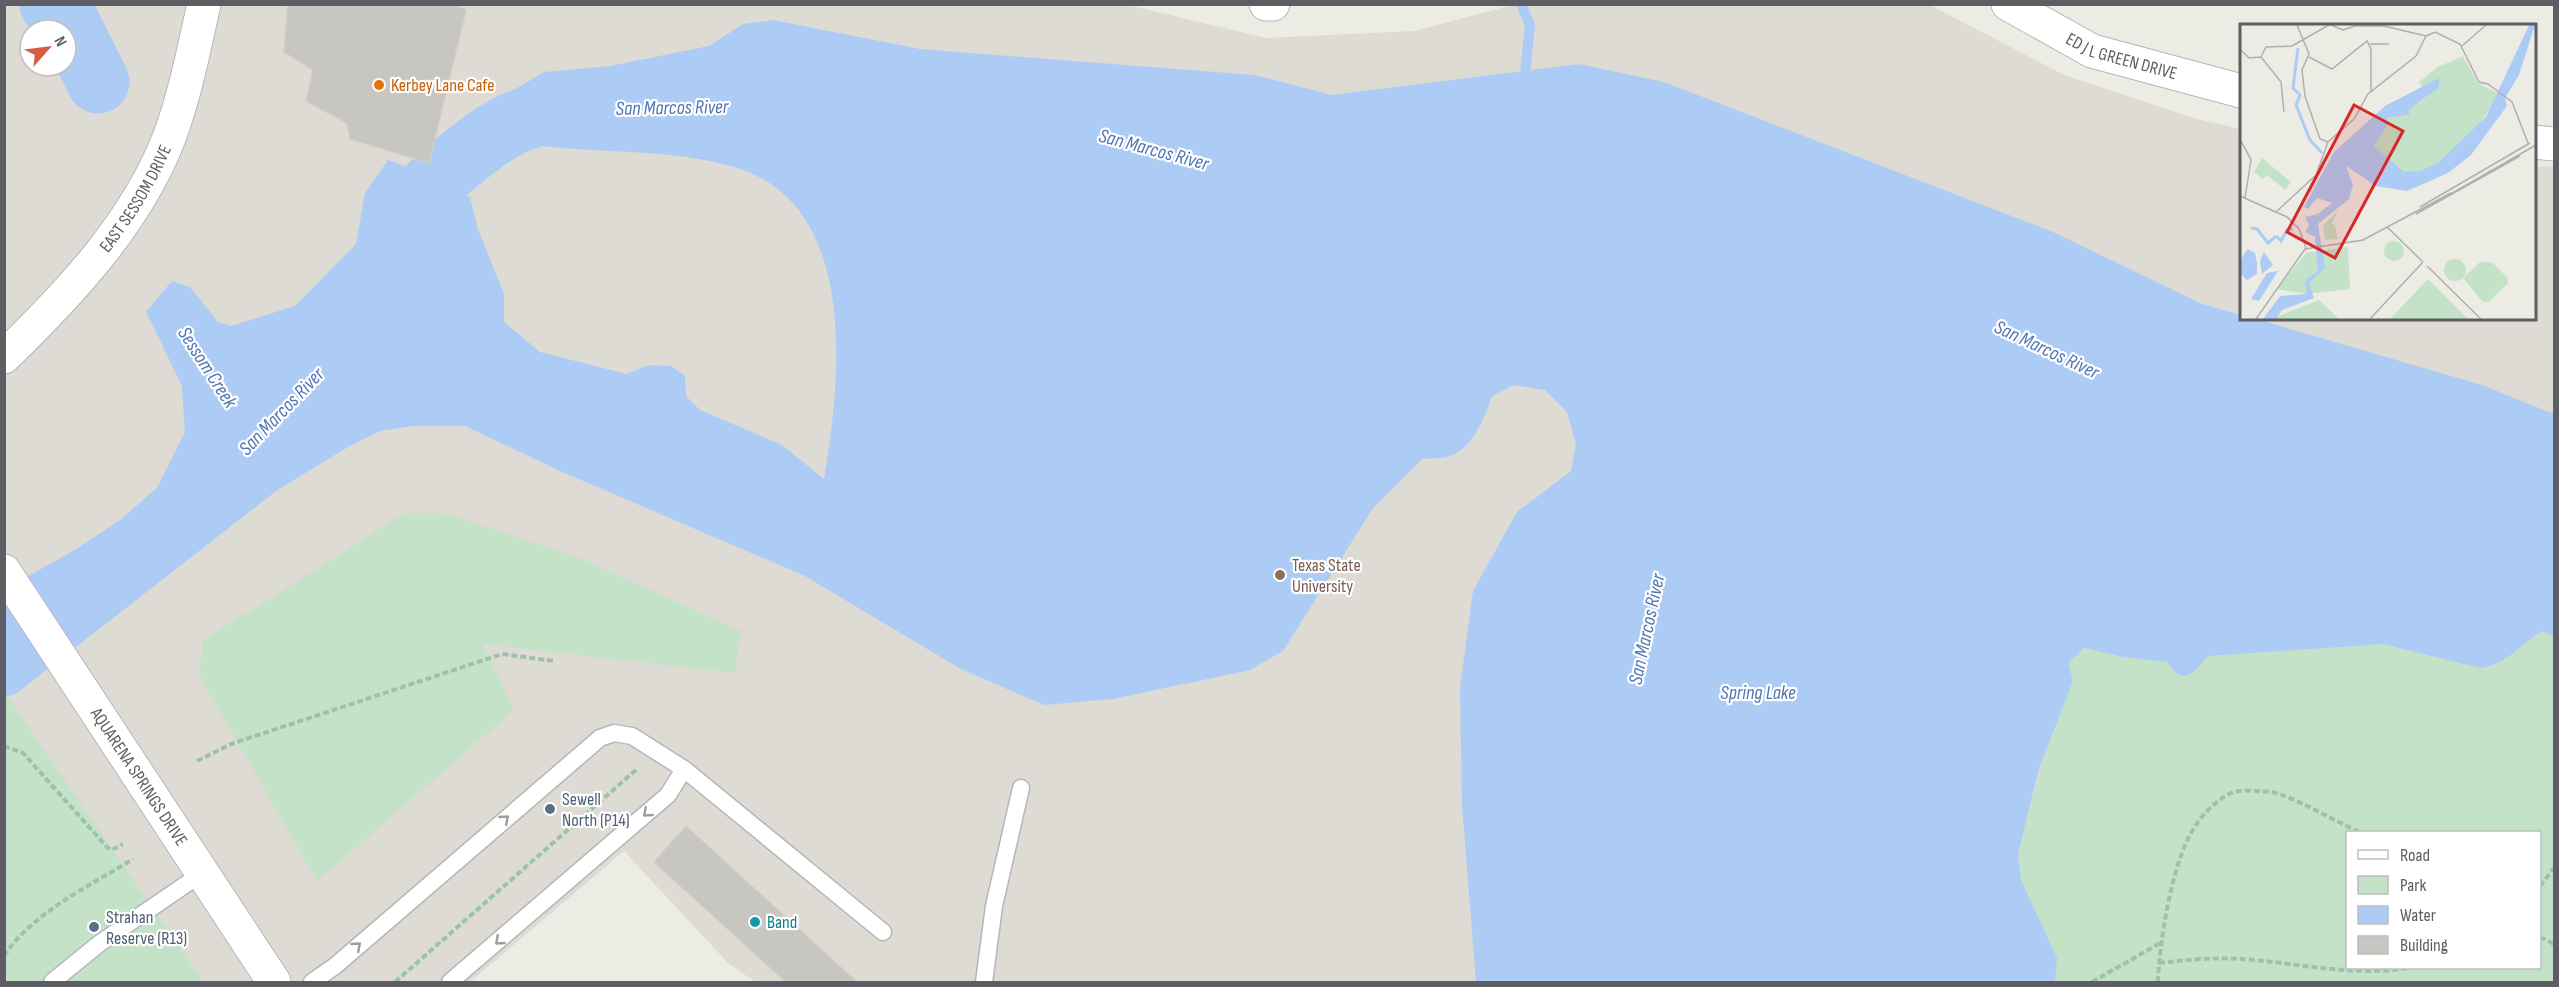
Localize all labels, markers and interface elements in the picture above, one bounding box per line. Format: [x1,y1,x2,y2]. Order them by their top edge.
north arrow [18,18,78,78]
inset map [2240,24,2535,320]
street label: ED J L GREEN DRIVE [2062,28,2179,84]
text: N [50,33,70,50]
place label: Kerbey Lane Cafe [391,75,494,96]
marker: Kerbey Lane Cafe [372,78,386,92]
water label: San Marcos River [615,95,730,121]
water label: San Marcos River [1096,124,1213,176]
street label: EAST SESSOM DRIVE [95,142,176,257]
water label: San Marcos River [1990,315,2104,385]
water label: Sessom Creek [172,323,243,413]
water label: San Marcos River [234,362,330,461]
place label: Texas State University [1292,555,1361,597]
marker: Texas State University [1273,568,1287,582]
water label: San Marcos River [1624,570,1671,687]
water label: Spring Lake [1720,681,1796,705]
street label: AQUARENA SPRINGS DRIVE [85,703,192,850]
place label: Sewell North (P14) [562,789,630,831]
marker: Sewell North (P14) [543,802,557,816]
one-way arrow [643,806,654,817]
one-way arrow [498,815,509,826]
legend [2346,831,2541,969]
text: Road [2400,845,2430,866]
text: Park [2400,875,2426,896]
text: Water [2400,905,2436,926]
place label: Strahan Reserve (R13) [106,907,187,949]
place label: Band [767,912,797,933]
marker: Band [748,915,762,929]
marker: Strahan Reserve (R13) [87,920,101,934]
one-way arrow [495,933,506,944]
text: Building [2400,935,2448,956]
one-way arrow [350,942,361,953]

